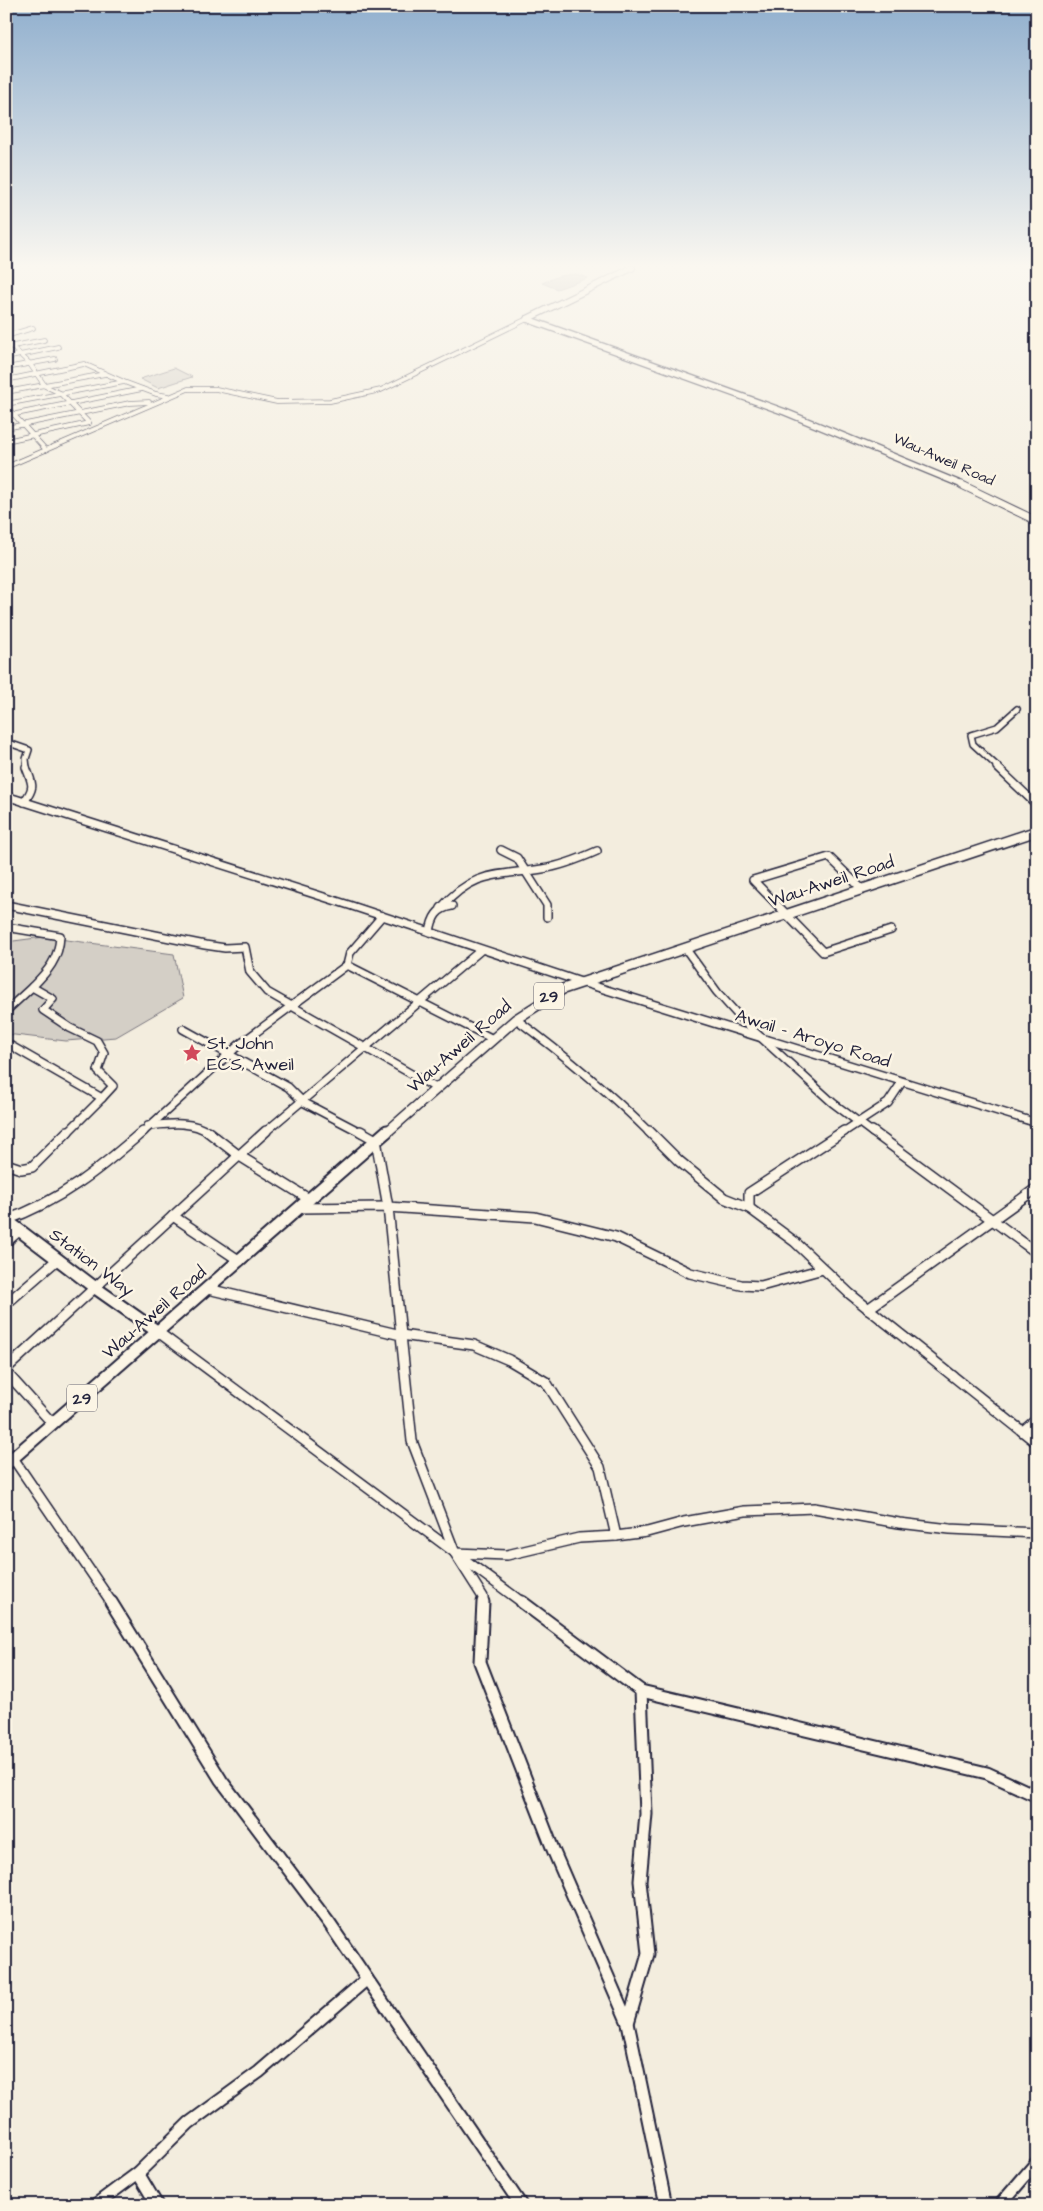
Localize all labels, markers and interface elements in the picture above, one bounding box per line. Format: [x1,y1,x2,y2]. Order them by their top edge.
street label: Wau-Aweil Road [890,428,998,491]
street label: Wau-Aweil Road [765,849,897,914]
road number: 29 [534,982,564,1009]
street label: Wau-Aweil Road [402,994,517,1099]
street label: Awail - Aroyo Road [732,1003,893,1075]
place label: St. John ECS, Aweil [207,1031,294,1077]
place icon: St. John ECS, Aweil [181,1042,203,1064]
street label: Station Way [44,1222,139,1303]
street label: Wau-Aweil Road [97,1260,212,1365]
road number: 29 [67,1385,97,1412]

